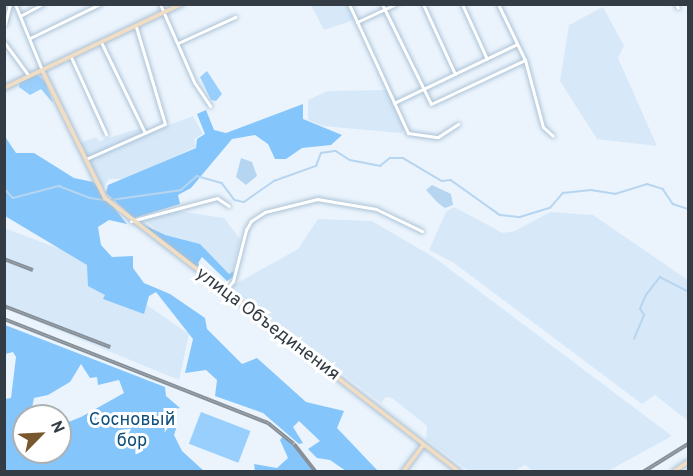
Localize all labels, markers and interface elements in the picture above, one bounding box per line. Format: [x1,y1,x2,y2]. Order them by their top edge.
street label: улица Объединения [191,264,343,386]
north arrow [12,404,72,464]
park label: Сосновый бор [89,411,175,454]
text: N [45,418,68,437]

